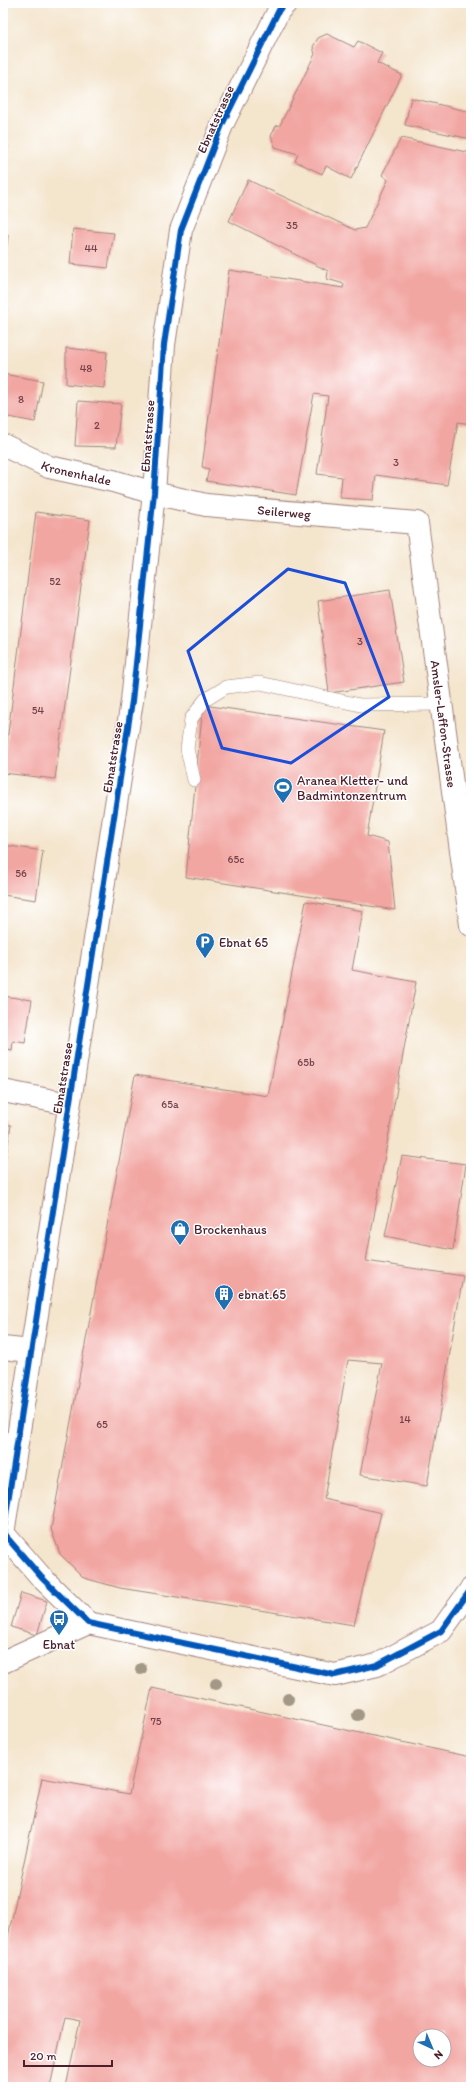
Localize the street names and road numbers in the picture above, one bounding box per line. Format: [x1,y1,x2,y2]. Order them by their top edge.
street label: Ebnatstrasse [194,83,237,155]
street label: Ebnatstrasse [137,399,158,473]
street label: Kronenhalde [39,457,113,488]
street label: Seilerweg [257,502,312,522]
street label: Amsler-Laffon-Strasse [427,659,459,789]
street label: Ebnatstrasse [99,720,126,794]
street label: Ebnatstrasse [49,1041,76,1115]

